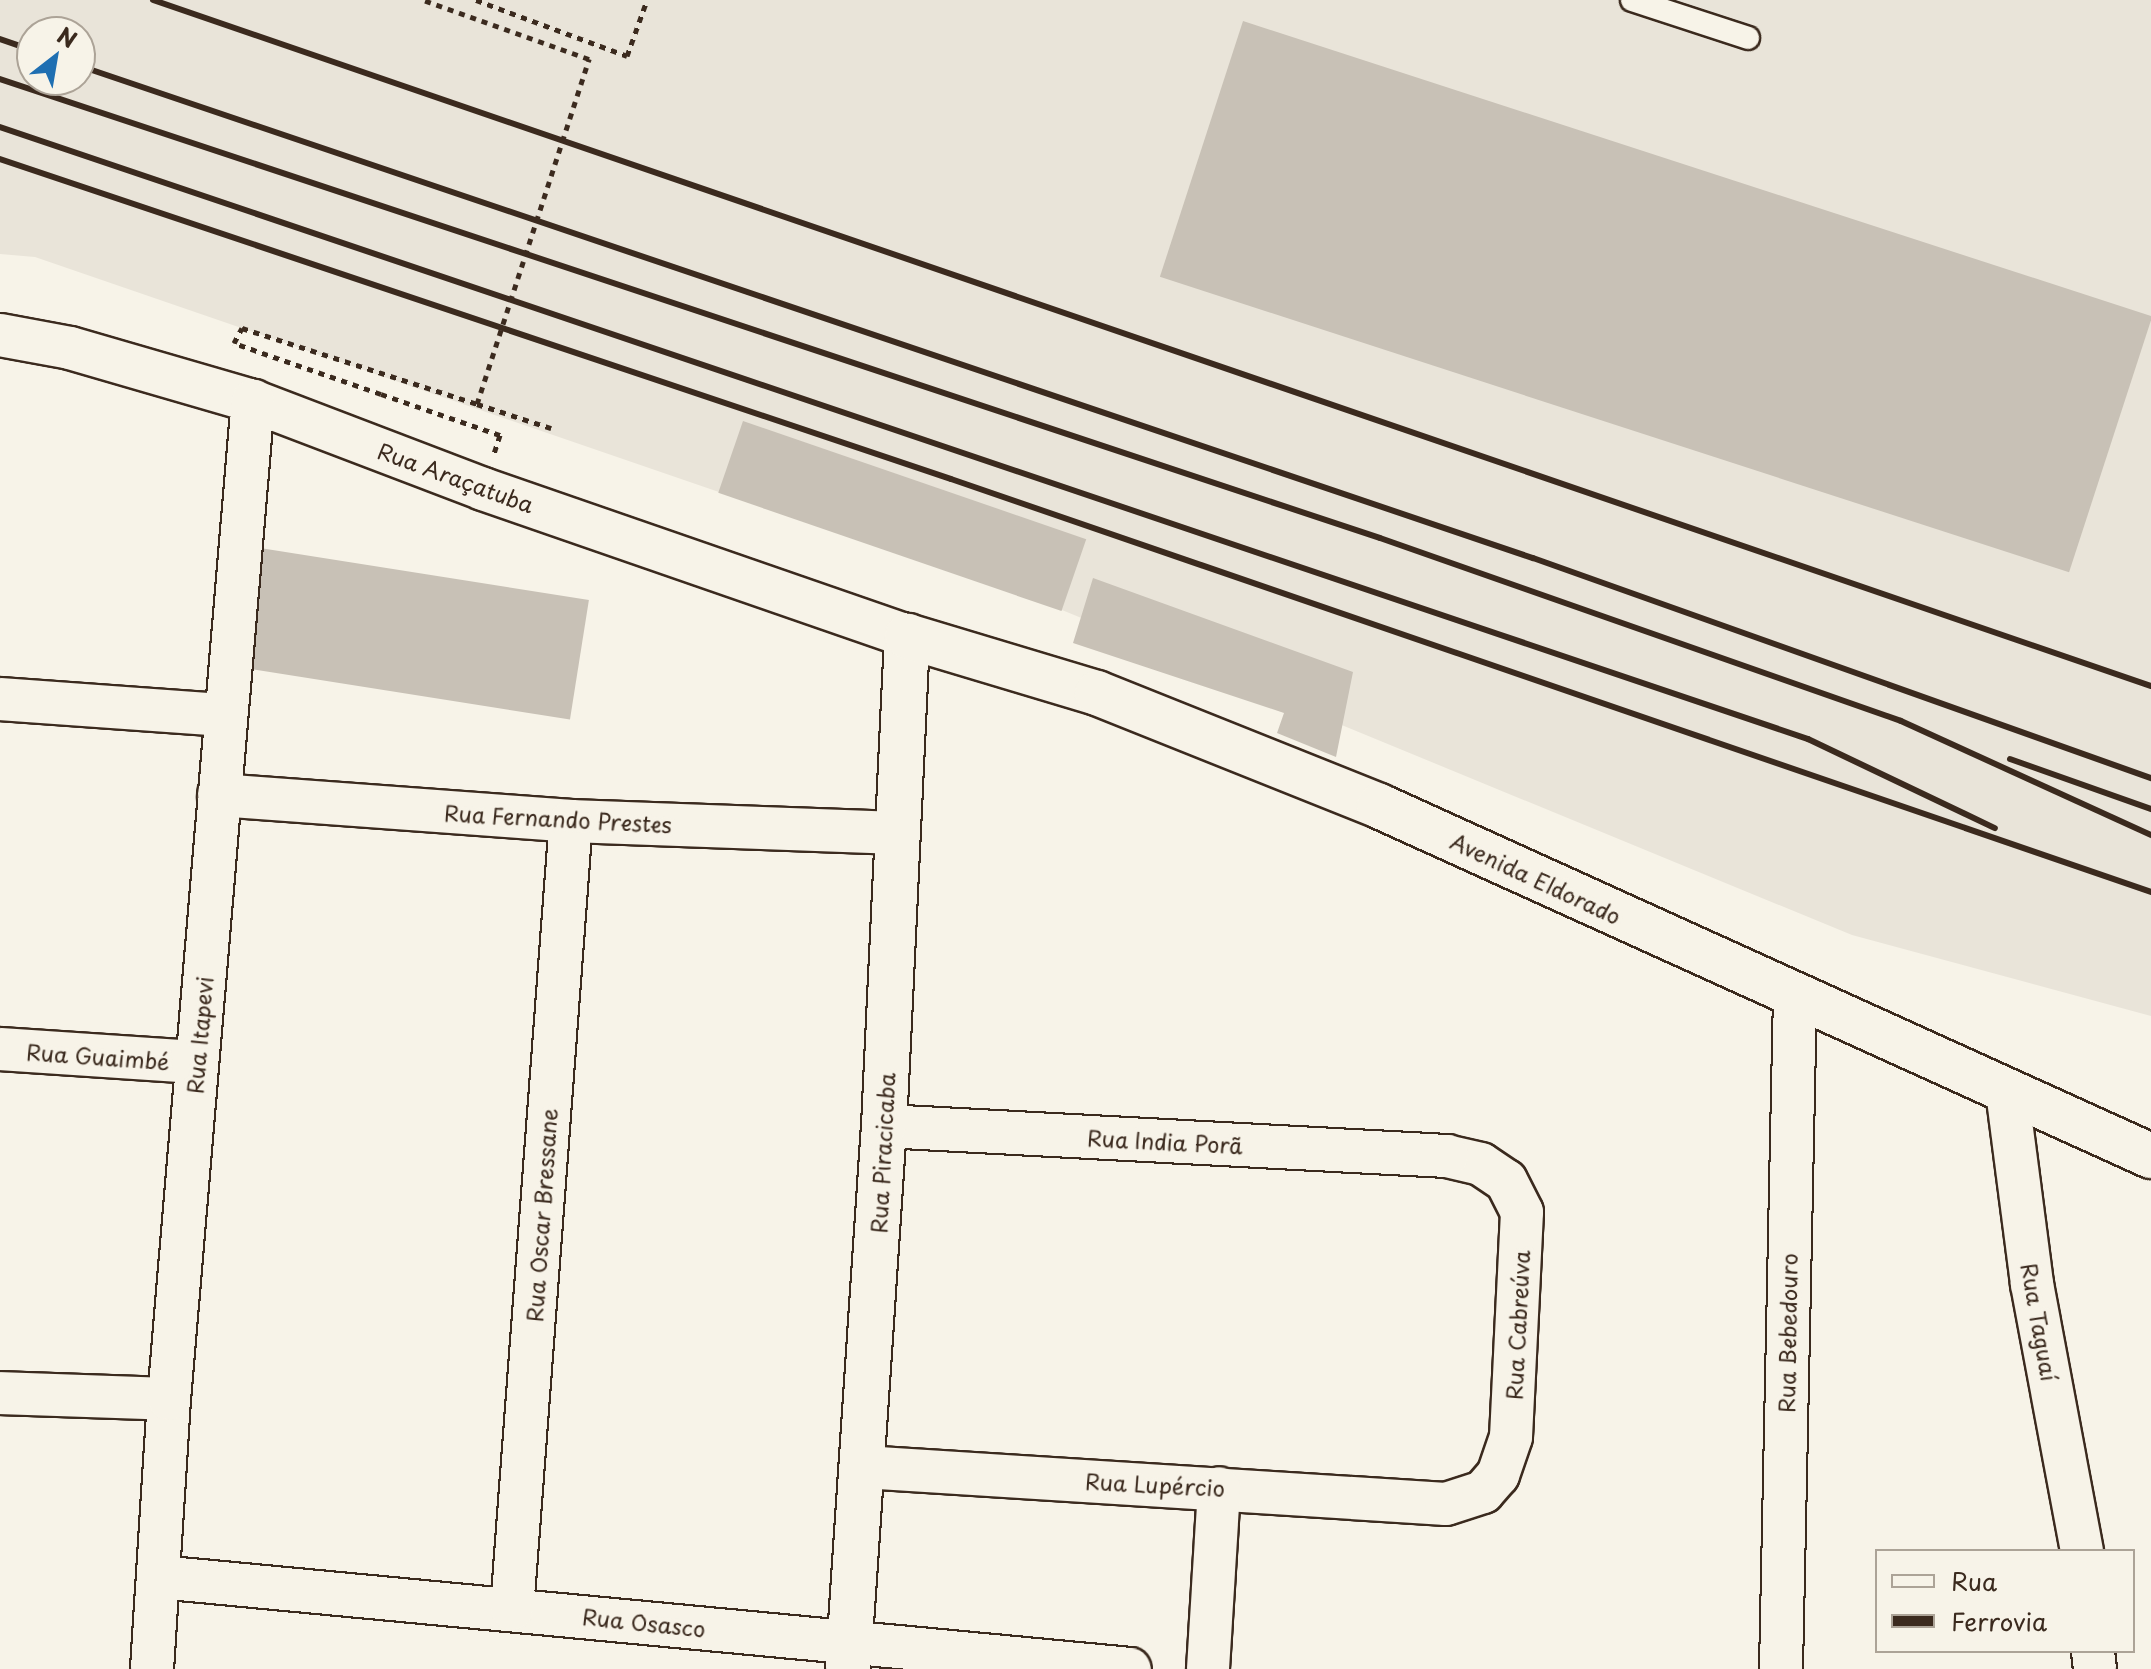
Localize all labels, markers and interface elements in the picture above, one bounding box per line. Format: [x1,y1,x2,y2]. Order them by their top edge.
north arrow [16,16,96,96]
text: N [52,18,84,55]
street label: Rua Araçatuba [374,437,538,517]
street label: Rua Fernando Prestes [442,799,674,837]
street label: Avenida Eldorado [1447,827,1625,929]
street label: Rua Itapevi [181,975,217,1095]
street label: Rua Guaimbé [25,1038,171,1074]
street label: Rua Piracicaba [865,1072,899,1234]
street label: Rua Oscar Bressane [520,1106,562,1324]
street label: Rua India Porã [1085,1124,1245,1158]
street label: Rua Cabreúva [1500,1249,1534,1401]
street label: Rua Bebedouro [1772,1253,1802,1413]
street label: Rua Taguaí [2017,1261,2063,1383]
street label: Rua Lupércio [1085,1467,1225,1501]
legend [1875,1549,2135,1653]
text: Rua [1951,1563,1997,1599]
street label: Rua Osasco [581,1602,707,1642]
text: Ferrovia [1951,1603,2047,1639]

